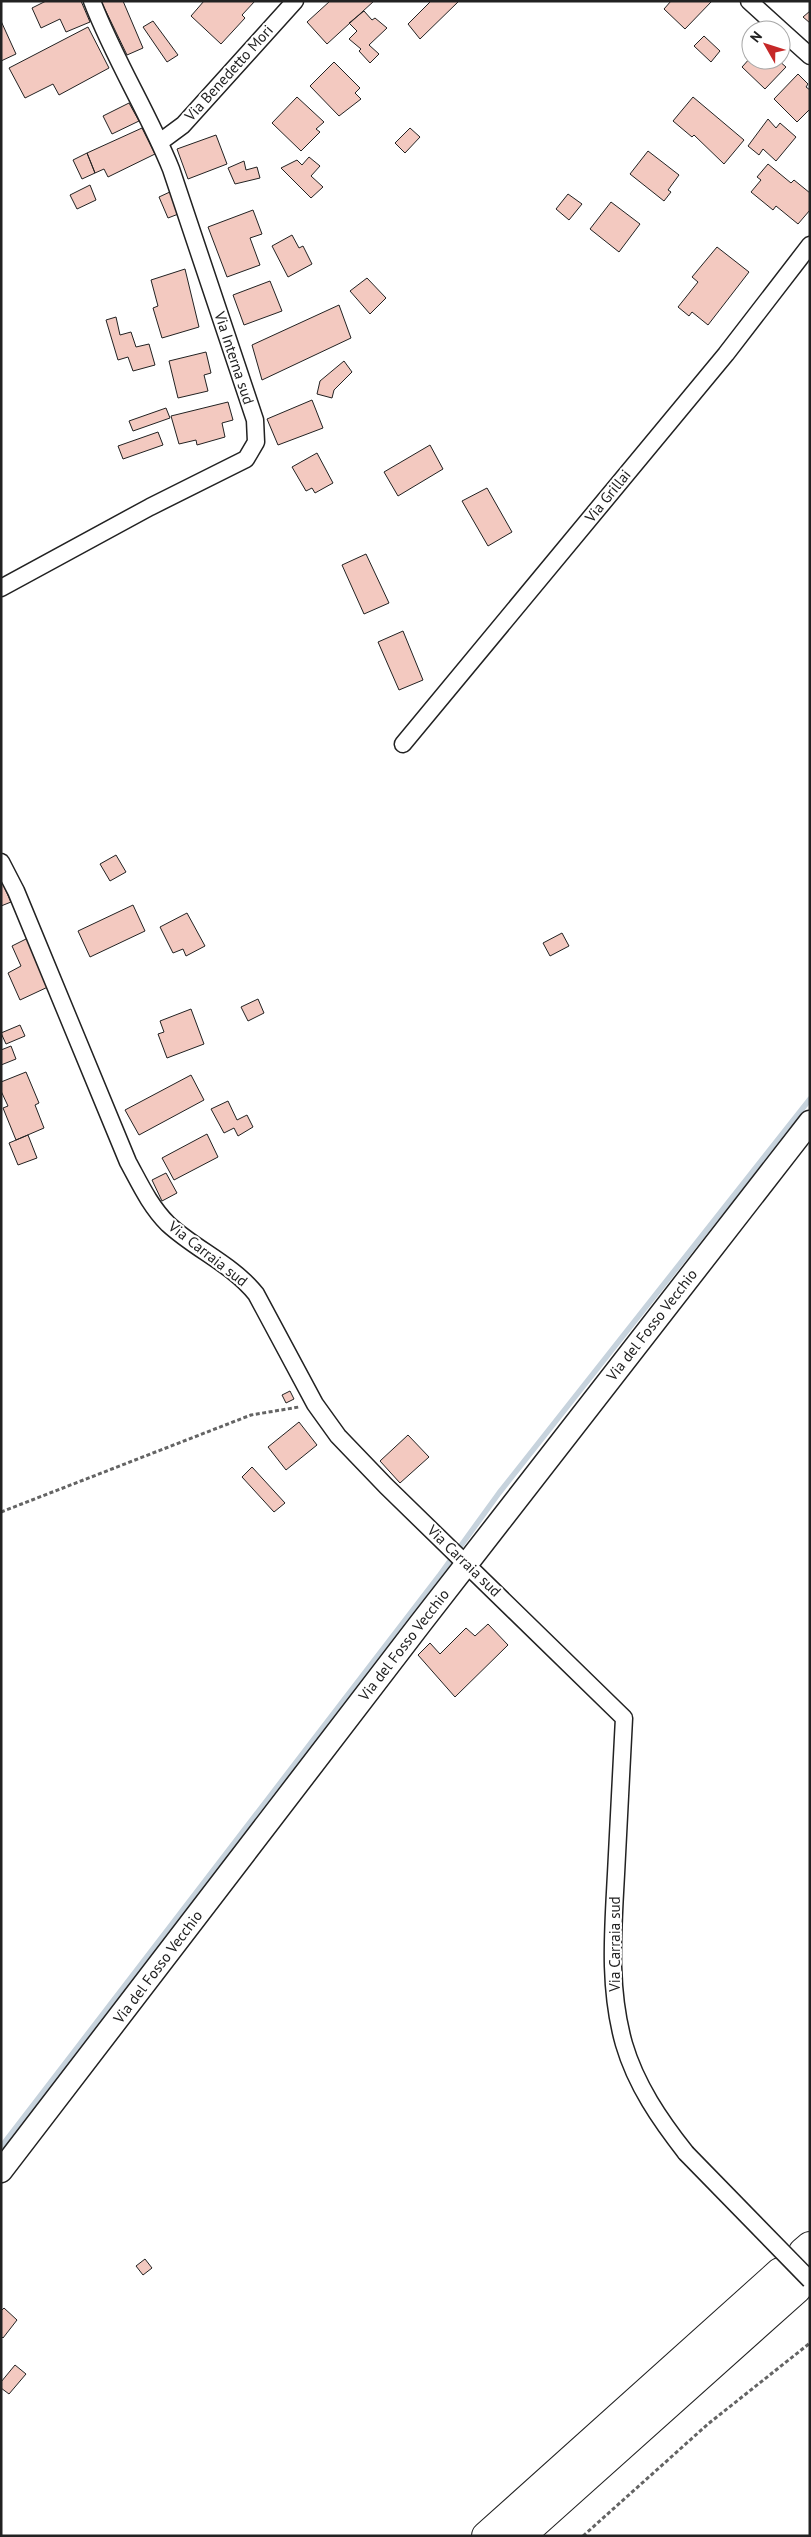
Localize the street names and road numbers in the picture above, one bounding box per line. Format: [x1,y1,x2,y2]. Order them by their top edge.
street label: Via Benedetto Mori [180,21,277,125]
street label: Via Interna sud [210,308,258,407]
street label: Via Grillai [580,465,635,527]
street label: Via Carraia sud [164,1216,252,1290]
street label: Via del Fosso Vecchio [601,1265,701,1385]
street label: Via Carraia sud [423,1520,505,1601]
street label: Via del Fosso Vecchio [353,1585,453,1705]
street label: Via Carraia sud [605,1896,624,1993]
street label: Via del Fosso Vecchio [108,1906,206,2028]

